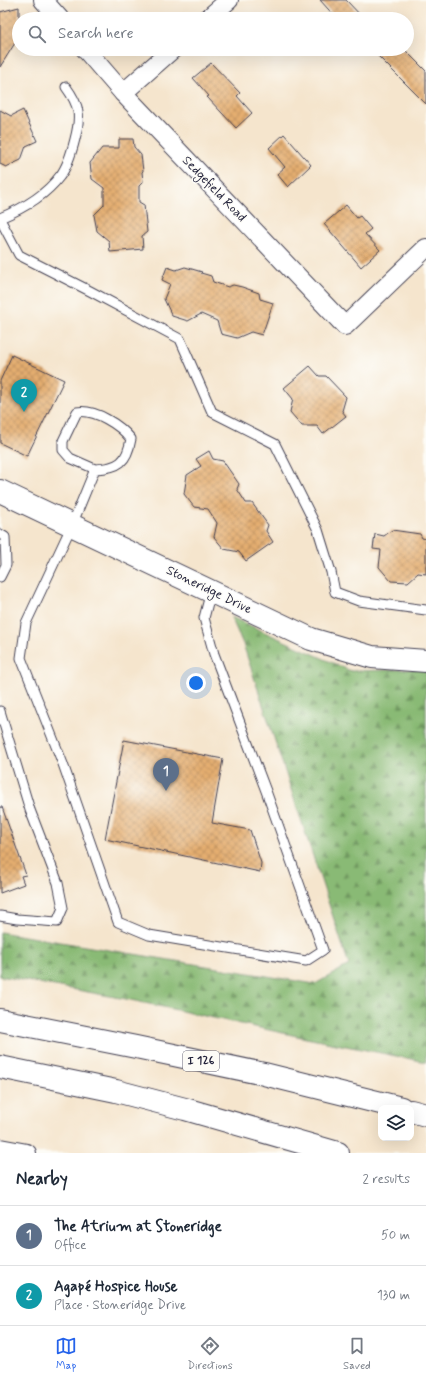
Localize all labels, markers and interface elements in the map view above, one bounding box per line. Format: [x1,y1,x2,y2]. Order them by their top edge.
search box [12,12,414,56]
icon: search [26,23,48,45]
text: Search here [58,24,134,44]
street label: Sedgefield Road [177,152,250,226]
pin: 2 [11,379,37,412]
street label: Stoneridge Drive [163,562,255,619]
your location [186,673,206,693]
pin: 1 [153,758,179,791]
road number: I 126 [183,1051,219,1071]
map controls [378,1105,414,1141]
button: layers [378,1105,414,1141]
text: Nearby [16,1168,68,1190]
text: 2 results [363,1171,410,1188]
text: The Atrium at Stoneridge [54,1217,222,1237]
text: 1 [26,1227,32,1244]
text: 50 m [381,1227,410,1244]
text: Office [54,1237,86,1254]
text: Agapé Hospice House [54,1277,178,1297]
text: 2 [26,1287,32,1304]
text: 130 m [377,1287,410,1304]
text: Place · Stoneridge Drive [54,1297,186,1314]
tab: Map [55,1335,77,1373]
tab: Directions [187,1335,233,1373]
tab: Saved [343,1335,371,1373]

